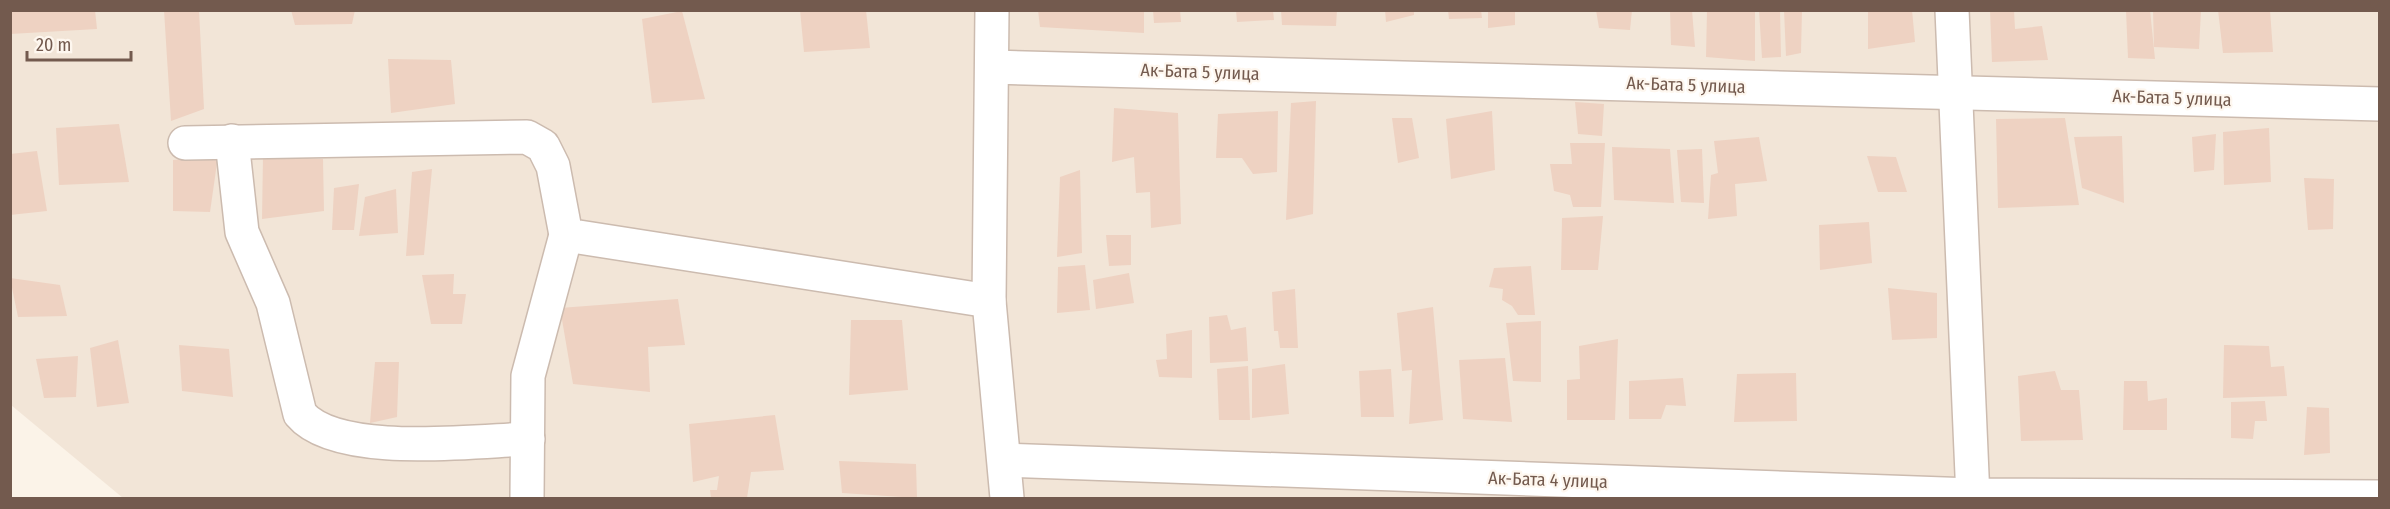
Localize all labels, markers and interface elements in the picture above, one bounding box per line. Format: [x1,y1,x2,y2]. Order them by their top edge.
scale bar [27,24,130,62]
text: 20 m [36,34,71,56]
street label: Ак-Бата 5 улица [1140,59,1260,85]
street label: Ак-Бата 5 улица [1626,72,1746,98]
street label: Ак-Бата 5 улица [2112,85,2232,111]
street label: Ак-Бата 4 улица [1488,467,1608,493]

